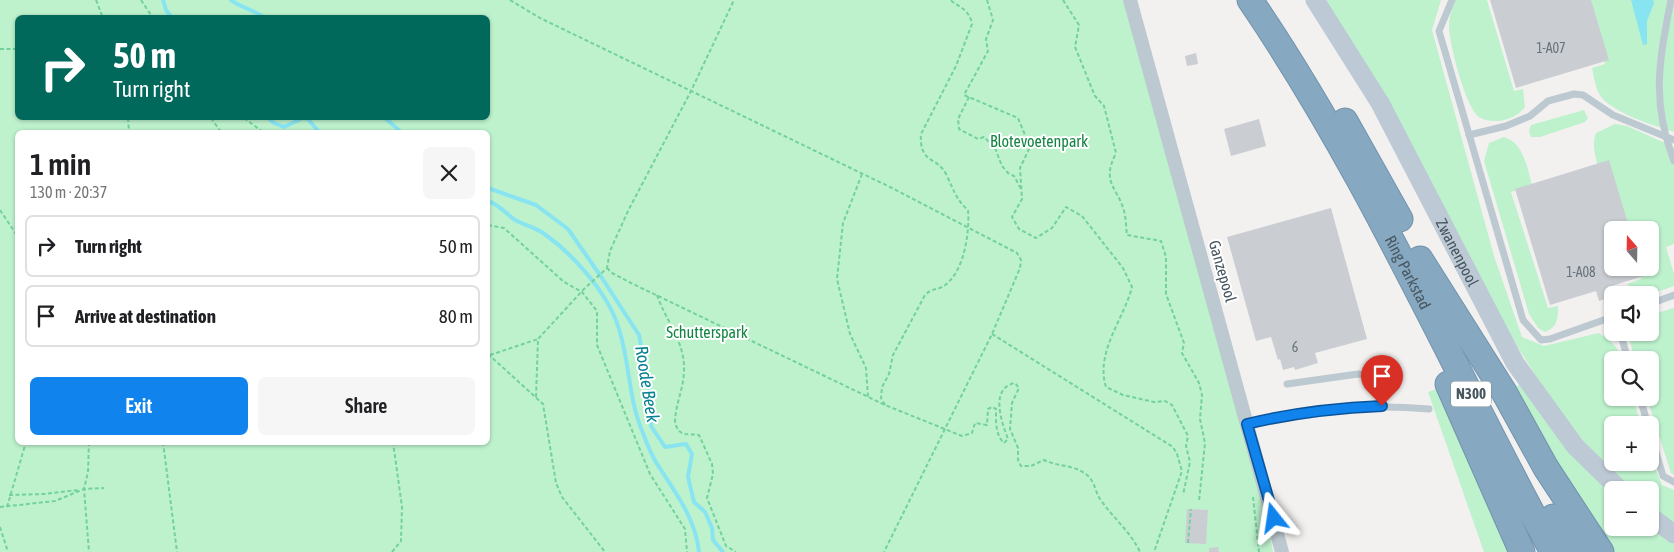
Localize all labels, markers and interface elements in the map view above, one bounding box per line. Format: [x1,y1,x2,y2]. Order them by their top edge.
icon: right [30,35,95,100]
text: 50 m [113,35,176,75]
house number: 1-A07 [1536,40,1566,56]
text: Turn right [113,76,190,102]
park label: Blotevoetenpark [990,132,1088,151]
text: 1 min [30,147,91,181]
button: close [423,147,475,199]
text: 130 m · 20:37 [30,183,107,201]
street label: Zwanenpool [1433,215,1483,290]
north arrow [1604,221,1659,276]
map controls [1604,221,1659,536]
icon: right [32,232,60,260]
street label: Ring Parkstad [1382,232,1435,312]
text: Turn right [75,235,142,257]
text: 50 m [439,235,473,257]
street label: Ganzepool [1205,238,1241,305]
house number: 1-A08 [1566,264,1596,280]
button: sound [1604,286,1659,341]
icon: arrive [32,302,60,330]
text: Arrive at destination [75,305,216,327]
text: 80 m [439,305,473,327]
park label: Schutterspark [666,323,748,342]
house number: 6 [1292,339,1299,355]
water label: Roode Beek [631,344,664,425]
button: search [1604,351,1659,406]
pin [1361,355,1403,406]
icon: arrive [1368,362,1396,390]
button: Exit [30,377,248,435]
button: Share [258,377,475,435]
road number: N300 [1451,382,1491,406]
button: + [1604,416,1659,471]
button: − [1604,481,1659,536]
position arrow [1247,491,1299,543]

